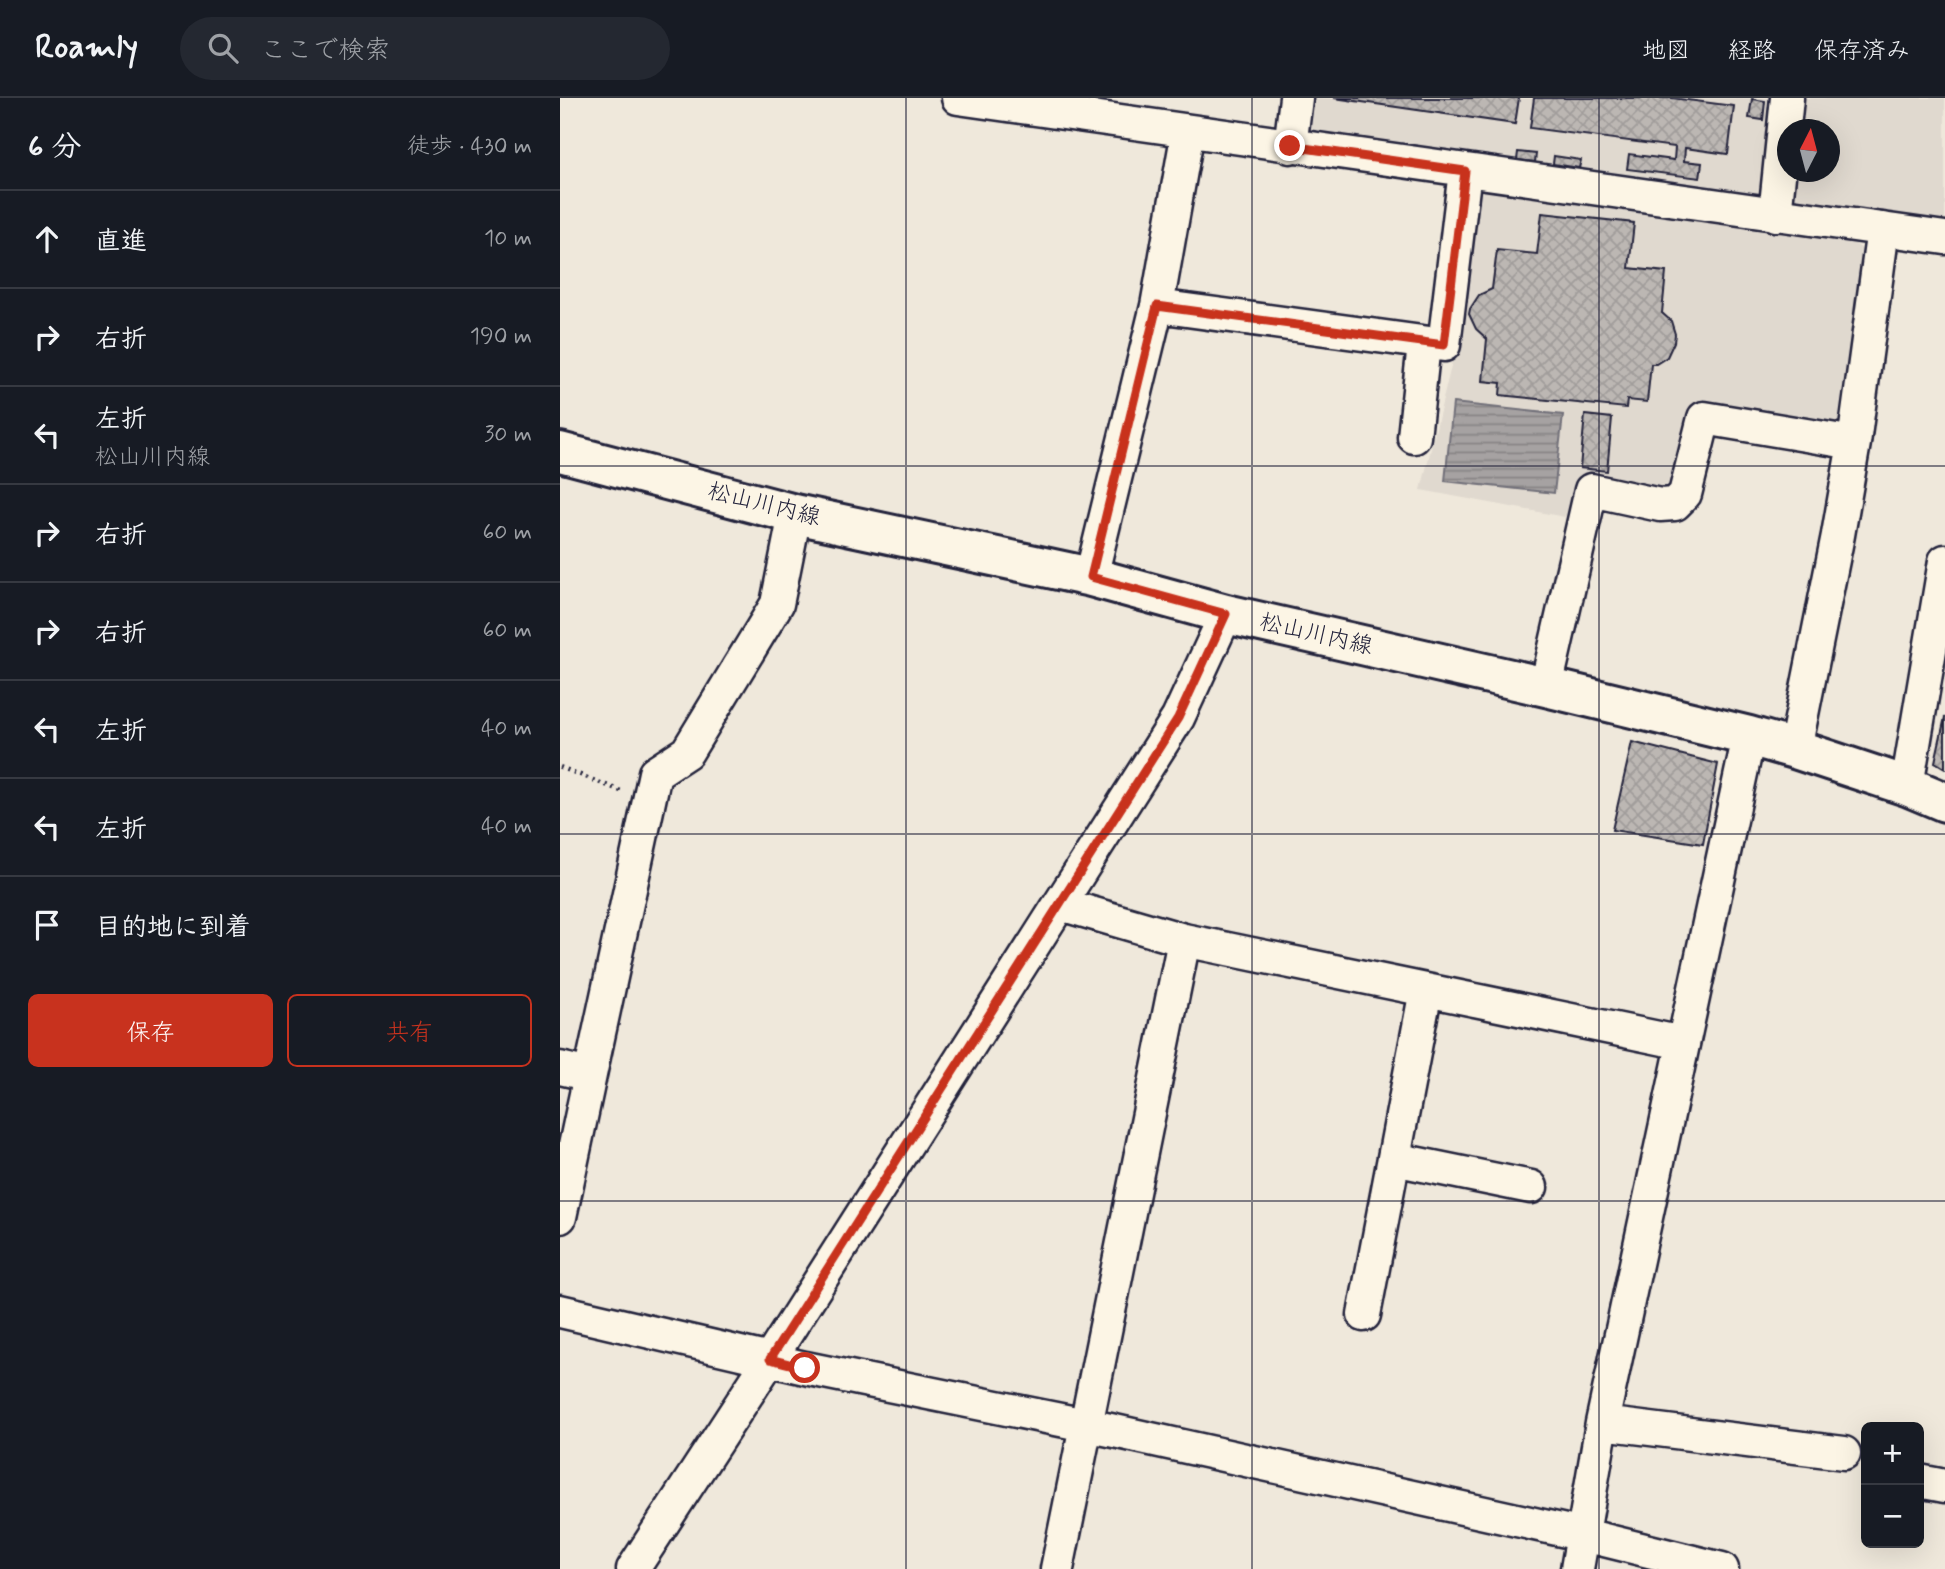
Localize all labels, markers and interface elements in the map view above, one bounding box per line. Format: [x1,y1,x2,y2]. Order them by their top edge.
search box [180,17,670,80]
text: Roamly [35,26,138,70]
icon: search [204,29,242,67]
text: ここで検索 [260,34,390,68]
text: 地図 [1642,36,1690,67]
text: 経路 [1728,36,1776,67]
text: 保存済み [1814,36,1910,67]
north arrow [1777,119,1840,182]
text: 6 分 [28,128,81,167]
route end [1274,130,1305,161]
text: 徒歩 · 430 m [407,132,532,162]
icon: ahead [28,220,66,258]
text: 10 m [484,224,532,254]
text: 直進 [95,225,147,259]
icon: right [28,318,66,356]
text: 190 m [470,322,532,352]
text: 右折 [95,323,147,357]
text: 左折 [95,403,147,437]
icon: left [28,416,66,454]
text: 30 m [484,420,532,450]
text: 松山川内線 [95,443,210,473]
street label: 松山川内線 [705,477,823,533]
icon: right [28,514,66,552]
text: 60 m [483,518,532,548]
text: 右折 [95,519,147,553]
street label: 松山川内線 [1257,607,1375,663]
icon: right [28,612,66,650]
text: 60 m [483,616,532,646]
text: 右折 [95,617,147,651]
icon: left [28,710,66,748]
text: 40 m [481,714,532,744]
text: 左折 [95,715,147,749]
icon: left [28,808,66,846]
text: 40 m [481,812,532,842]
text: 左折 [95,813,147,847]
icon: arrive [28,906,66,944]
text: 目的地に到着 [95,911,251,945]
button: 保存 [28,994,273,1067]
button: 共有 [287,994,532,1067]
route start [789,1352,820,1383]
map controls [1861,1422,1924,1548]
button: + [1861,1422,1924,1485]
button: − [1861,1485,1924,1548]

